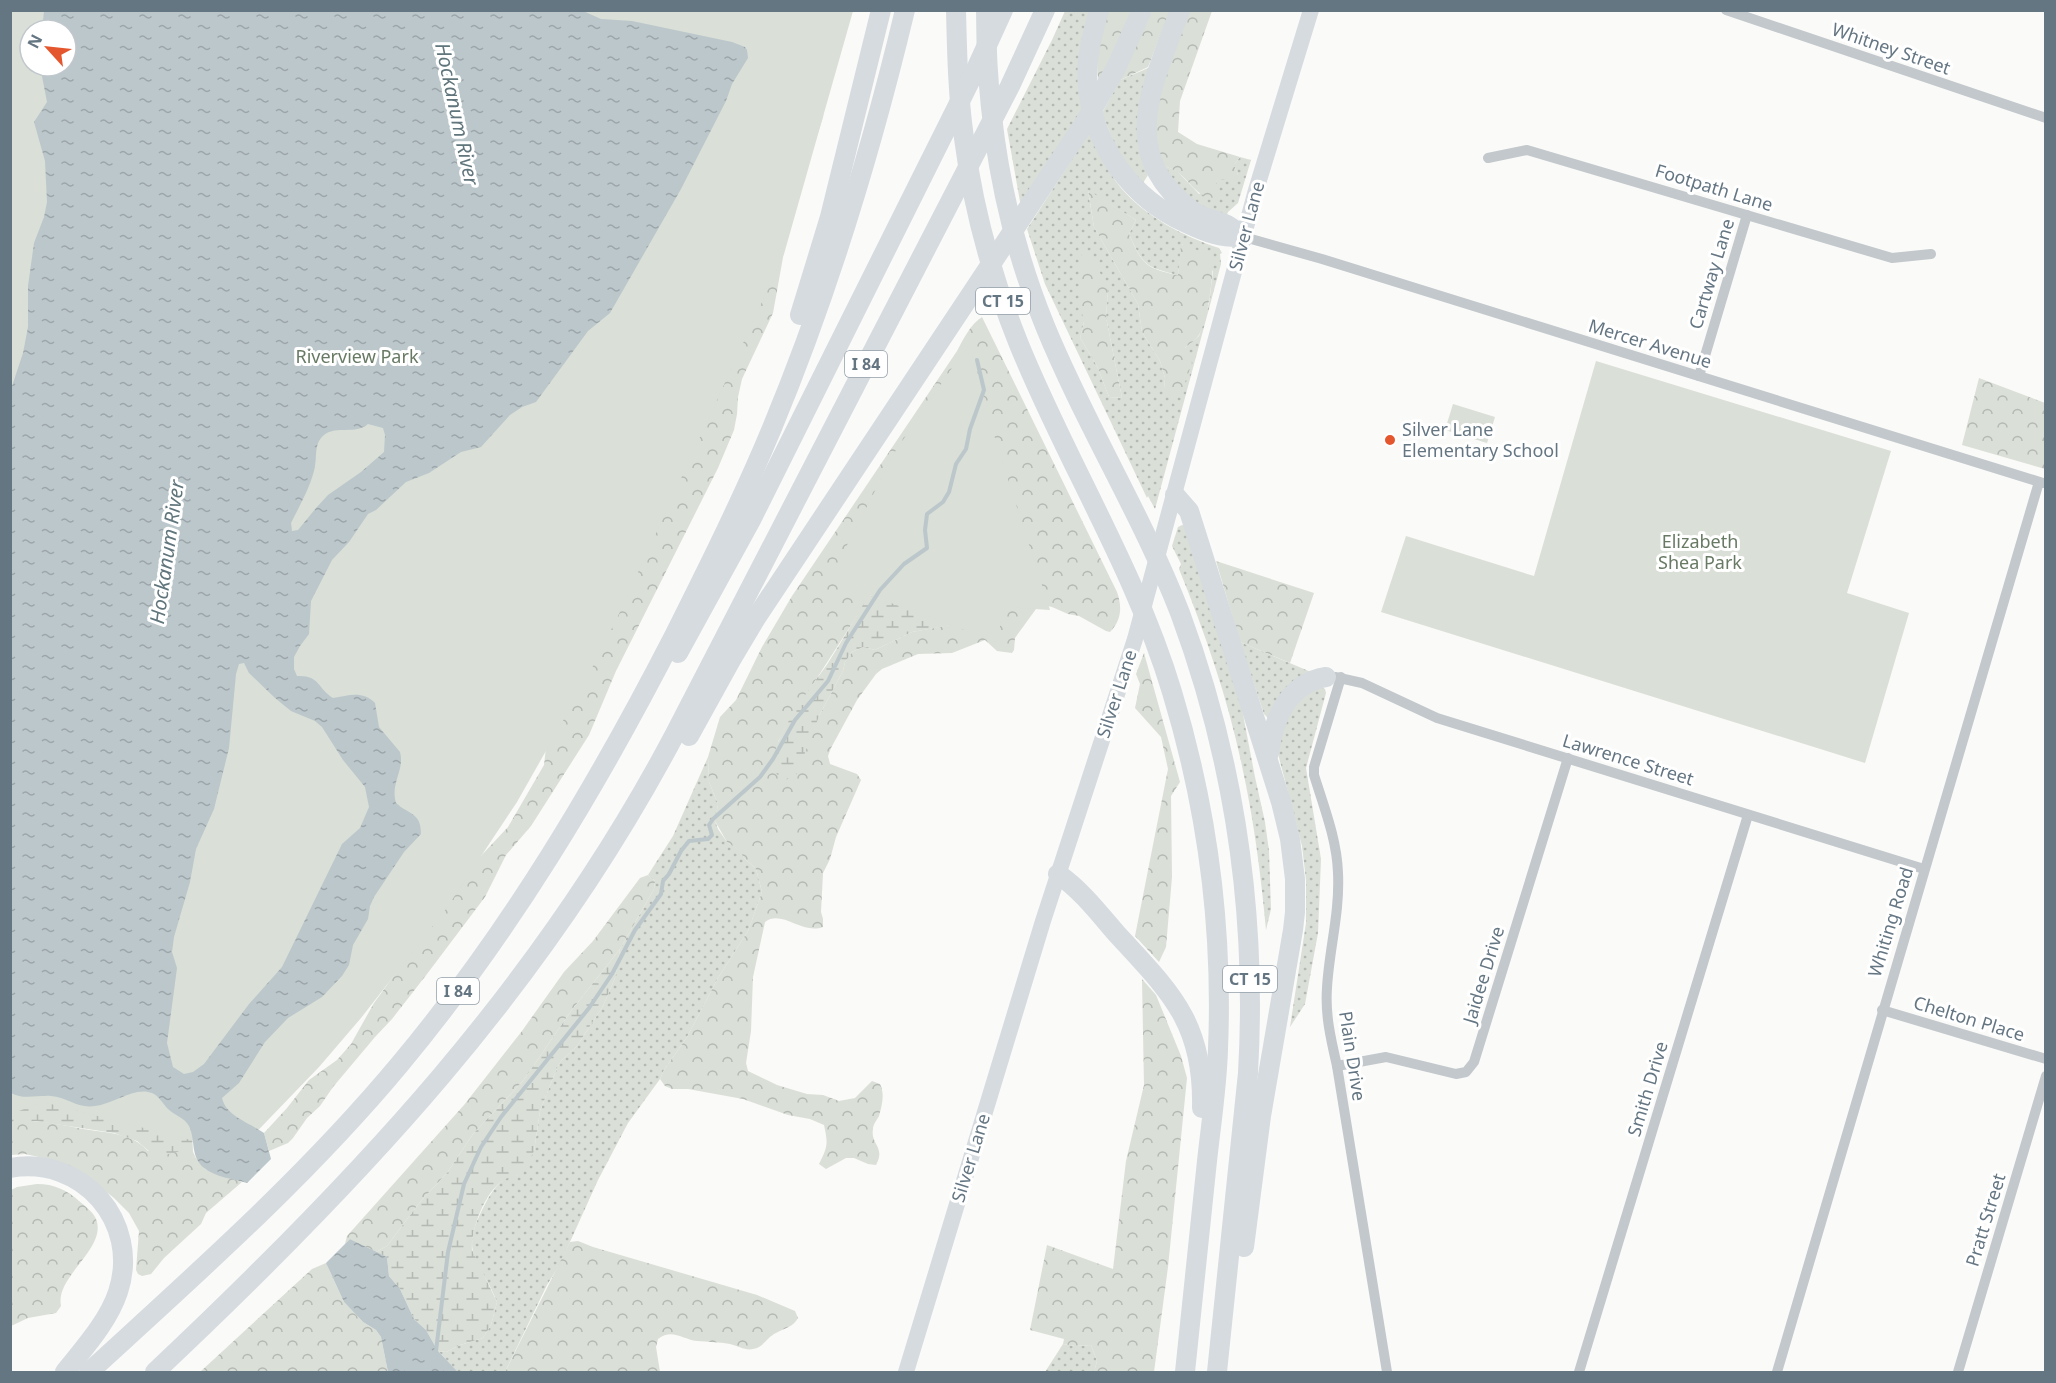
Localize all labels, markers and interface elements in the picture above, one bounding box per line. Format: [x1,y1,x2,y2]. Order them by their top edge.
street label: Whitney Street [1829,17,1954,80]
north arrow [18,18,78,78]
text: N [22,30,47,52]
water label: Hockanum River [429,40,486,189]
street label: Footpath Lane [1652,158,1776,216]
street label: Silver Lane [1223,178,1269,273]
street label: Cartway Lane [1683,216,1739,332]
road number: CT 15 [976,288,1030,314]
street label: Mercer Avenue [1586,313,1715,373]
park label: Riverview Park [295,344,419,368]
road number: I 84 [845,351,887,377]
place label: Silver Lane Elementary School [1402,417,1559,462]
marker: Silver Lane Elementary School [1383,433,1397,447]
water label: Hockanum River [143,477,190,626]
park label: Elizabeth Shea Park [1658,529,1742,574]
street label: Silver Lane [1091,647,1142,741]
street label: Lawrence Street [1560,728,1697,791]
street label: Whiting Road [1862,864,1918,980]
street label: Jaidee Drive [1456,923,1509,1028]
road number: CT 15 [1223,966,1277,992]
road number: I 84 [437,978,479,1004]
street label: Chelton Place [1911,990,2028,1046]
street label: Plain Drive [1334,1009,1372,1102]
street label: Smith Drive [1621,1038,1673,1139]
street label: Silver Lane [945,1111,995,1205]
street label: Pratt Street [1960,1170,2011,1269]

